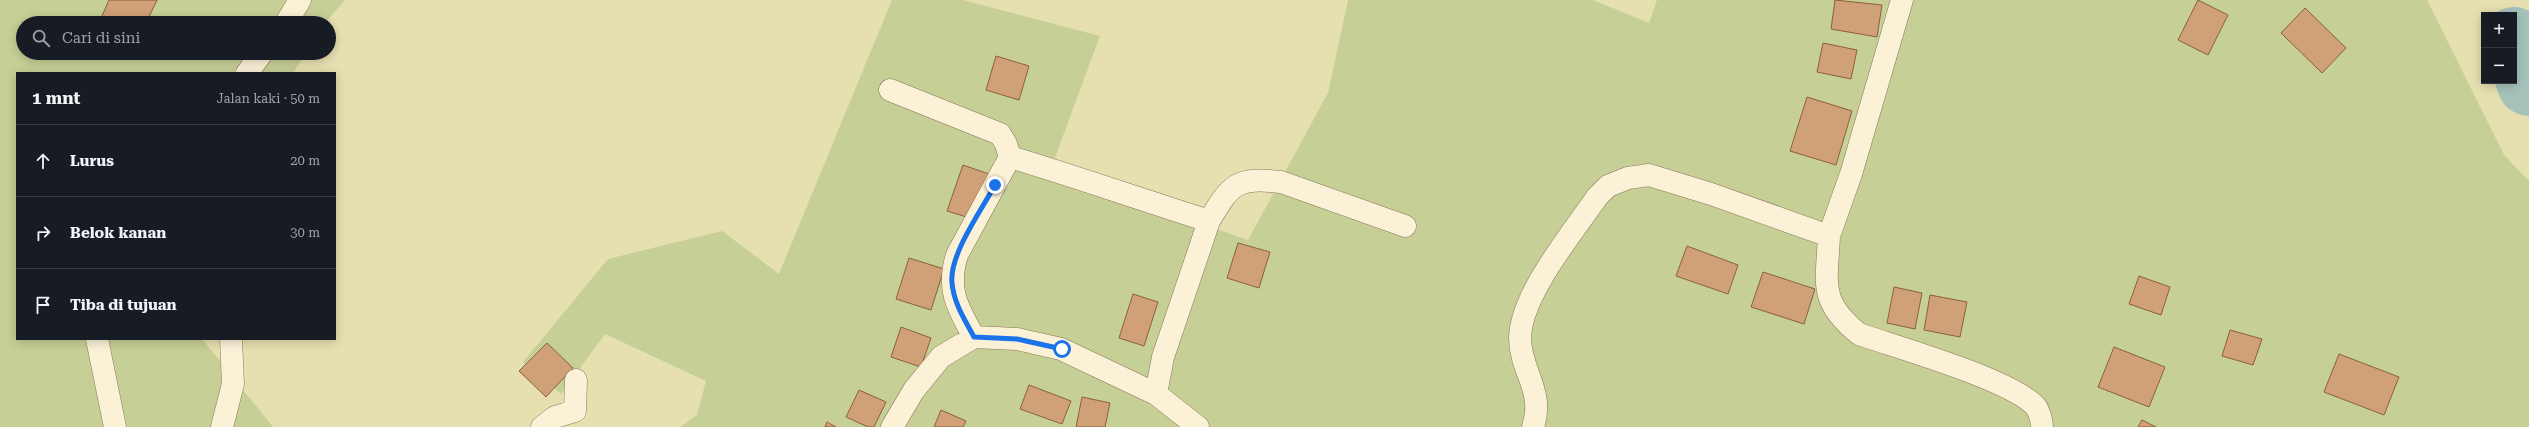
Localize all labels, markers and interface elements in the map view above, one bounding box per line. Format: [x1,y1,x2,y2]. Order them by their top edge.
map controls [2481,12,2517,84]
button: + [2481,12,2517,48]
search box [16,16,336,60]
icon: search [30,27,52,49]
text: Cari di sini [62,29,140,47]
button: − [2481,48,2517,84]
text: 1 mnt [32,88,81,108]
text: Jalan kaki · 50 m [216,91,320,106]
icon: ahead [32,150,54,172]
text: Lurus [70,152,114,170]
text: 20 m [290,153,320,168]
route end [986,176,1004,194]
icon: right [32,222,54,244]
text: Belok kanan [70,224,166,242]
text: 30 m [290,225,320,240]
icon: arrive [32,294,54,316]
text: Tiba di tujuan [70,296,177,314]
route start [1053,340,1071,358]

